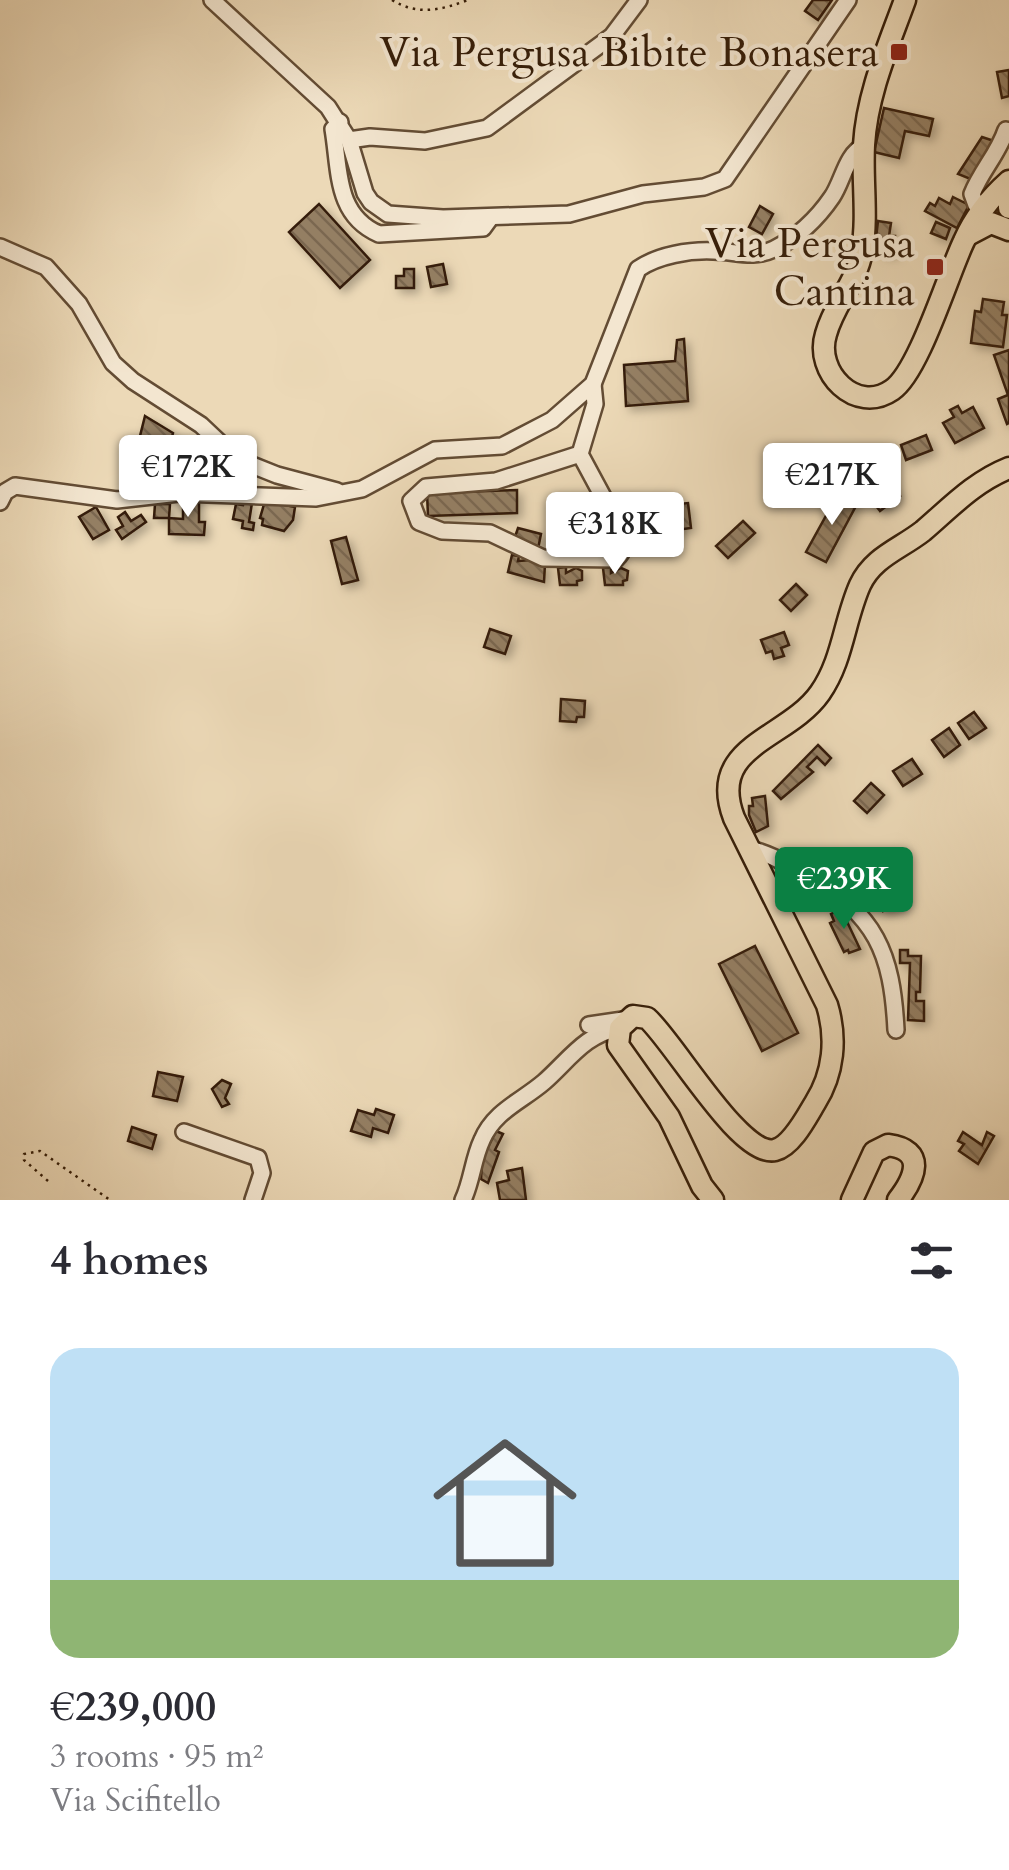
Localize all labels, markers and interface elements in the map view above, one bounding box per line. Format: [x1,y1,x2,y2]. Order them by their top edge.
place label: Via Pergusa Bibite Bonasera [379,24,879,81]
marker: Via Pergusa Bibite Bonasera [888,41,910,63]
place label: Via Pergusa Cantina [705,215,915,320]
marker: Via Pergusa Cantina [924,256,946,278]
pin: €172K [118,435,258,520]
pin: €217K [762,443,902,528]
text: €172K [141,445,235,489]
text: €217K [785,453,879,497]
pin: €318K [545,492,685,577]
text: €318K [568,502,662,546]
pin: €239K [774,847,914,932]
text: €239K [797,857,891,901]
text: 4 homes [50,1232,208,1289]
icon: filters [904,1233,959,1288]
icon: home [415,1413,595,1593]
text: €239,000 [50,1678,216,1735]
text: 3 rooms · 95 m² [50,1735,263,1779]
text: Via Scifitello [50,1779,221,1823]

